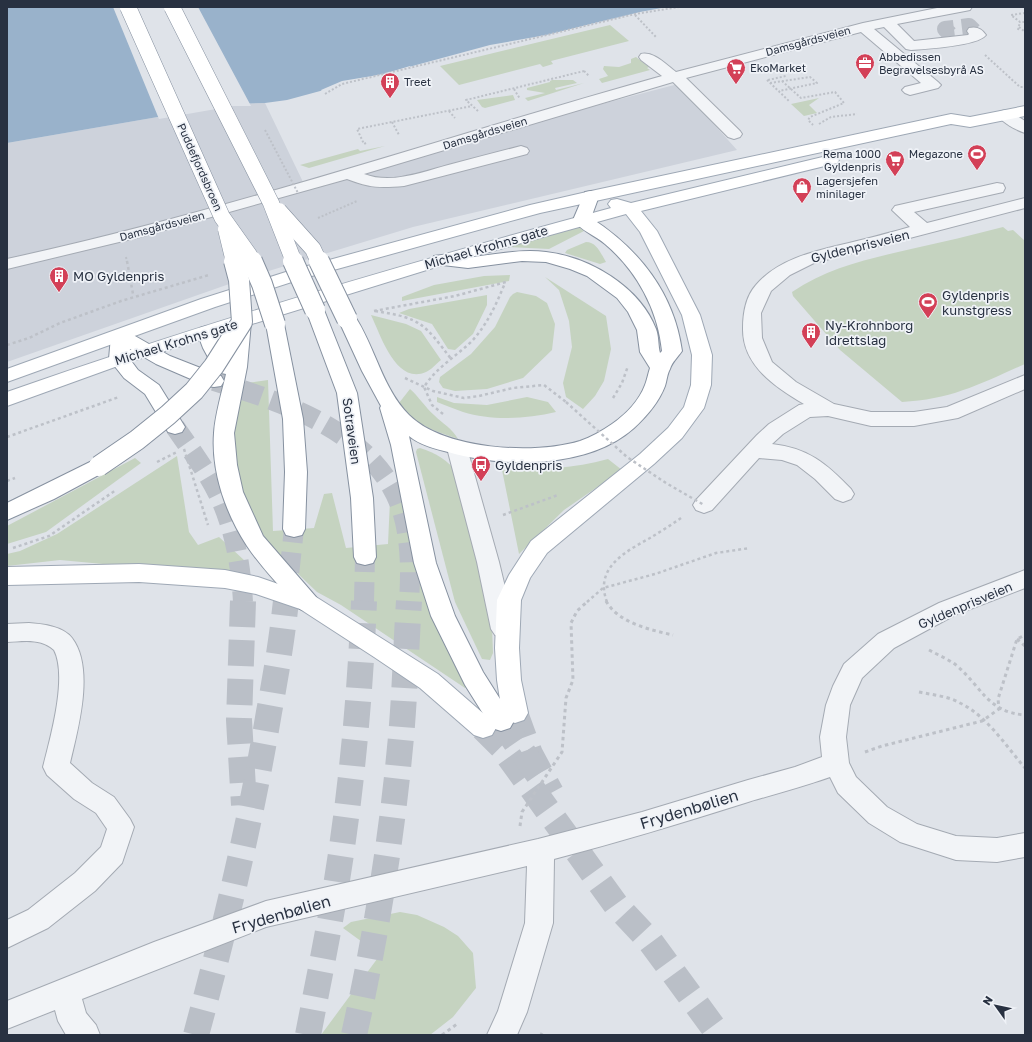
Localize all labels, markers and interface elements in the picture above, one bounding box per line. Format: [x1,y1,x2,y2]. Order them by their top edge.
street label: Damsgårdsveien [764,23,852,58]
place label: Abbedissen Begravelsesbyrå AS [879,50,984,76]
office icon: Abbedissen Begravelsesbyrå AS [854,52,876,80]
supermarket icon: EkoMarket [725,57,747,85]
place label: EkoMarket [750,61,806,74]
building icon: Treet [379,71,401,99]
place label: Treet [404,75,431,88]
street label: Damsgårdsveien [441,113,529,152]
street label: Puddefjordsbroen [175,121,226,213]
sports icon: Megazone [966,143,988,171]
place label: Rema 1000 Gyldenpris [823,147,881,173]
place label: Megazone [909,147,963,160]
supermarket icon: Rema 1000 Gyldenpris [884,149,906,177]
place label: Lagersjefen minilager [816,174,878,200]
shop icon: Lagersjefen minilager [791,176,813,204]
street label: Damsgårdsveien [118,208,206,243]
street label: Michael Krohns gate [422,222,550,272]
street label: Gyldenprisveien [809,226,911,266]
building icon: MO Gyldenpris [48,265,70,293]
place label: MO Gyldenpris [73,268,165,284]
place label: Gyldenpris kunstgress [942,287,1012,318]
sports icon: Gyldenpris kunstgress [917,291,939,319]
street label: Michael Krohns gate [113,316,239,368]
place label: Ny-Krohnborg Idrettslag [825,317,913,348]
building icon: Ny-Krohnborg Idrettslag [800,321,822,349]
street label: Sotraveien [339,397,365,465]
bus stop icon: Gyldenpris [470,454,492,482]
place label: Gyldenpris [495,457,563,473]
street label: Gyldenprisveien [915,578,1015,632]
street label: Frydenbølien [637,785,741,833]
street label: Frydenbølien [229,890,333,938]
north arrow [976,986,1016,1026]
text: N [979,993,995,1007]

